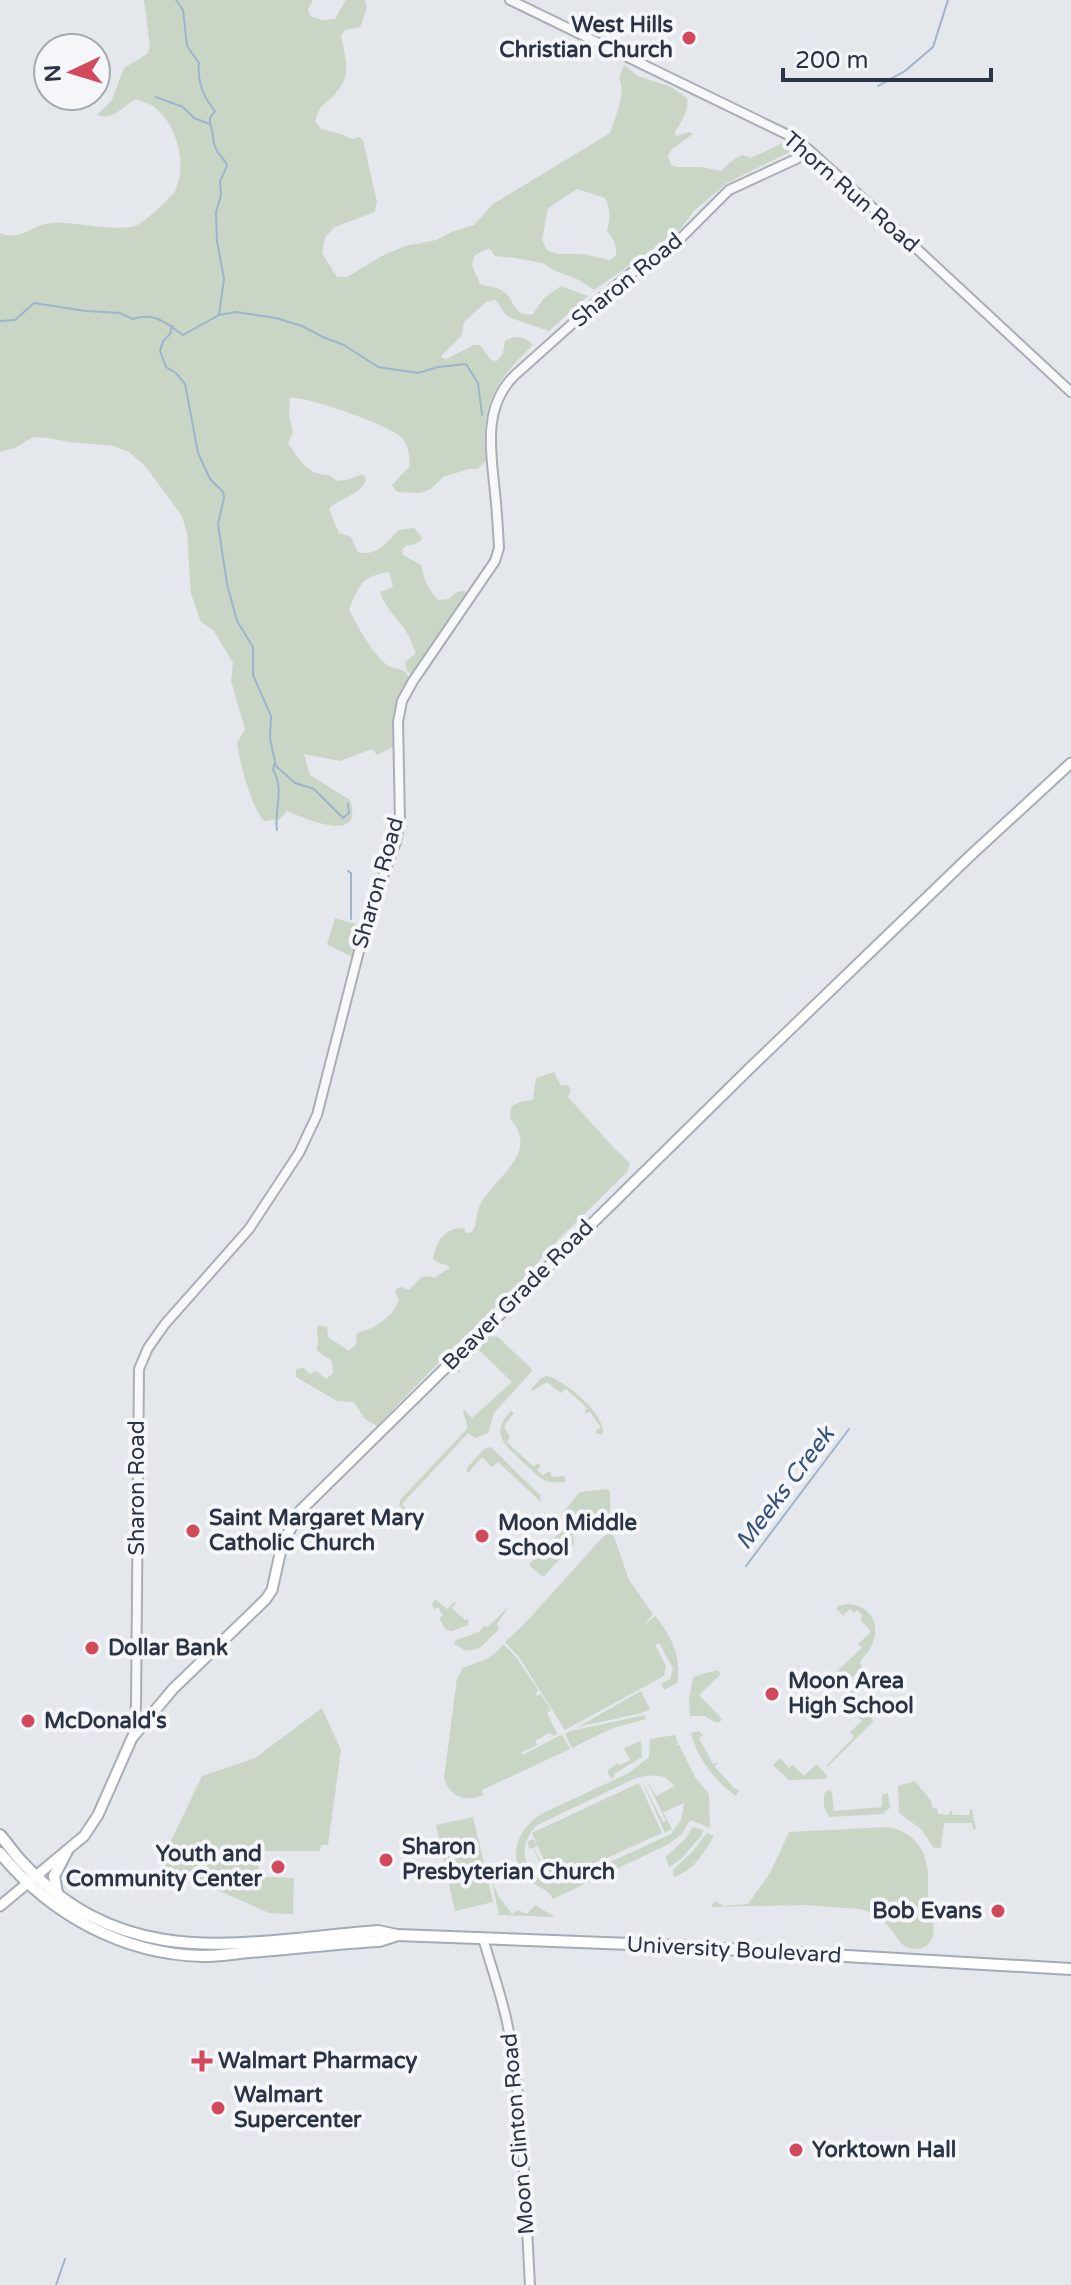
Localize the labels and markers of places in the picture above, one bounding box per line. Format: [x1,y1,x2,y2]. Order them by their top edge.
place label: West Hills Christian Church [499,12,673,63]
marker: West Hills Christian Church [680,29,698,47]
place label: Saint Margaret Mary Catholic Church [209,1505,424,1556]
place label: Moon Middle School [498,1510,637,1561]
marker: Saint Margaret Mary Catholic Church [184,1522,202,1540]
marker: Moon Middle School [473,1527,491,1545]
place label: Dollar Bank [108,1635,228,1661]
marker: Dollar Bank [83,1639,101,1657]
place label: Moon Area High School [788,1668,914,1719]
marker: Moon Area High School [763,1685,781,1703]
place label: McDonald's [44,1708,167,1734]
marker: McDonald's [19,1712,37,1730]
place label: Sharon Presbyterian Church [402,1834,615,1885]
place label: Youth and Community Center [66,1841,263,1892]
marker: Sharon Presbyterian Church [377,1851,395,1869]
marker: Youth and Community Center [269,1858,287,1876]
place label: Bob Evans [872,1898,982,1924]
marker: Bob Evans [989,1902,1007,1920]
place label: Walmart Pharmacy [218,2048,417,2074]
marker: Walmart Pharmacy [193,2052,211,2070]
place label: Walmart Supercenter [234,2082,362,2133]
marker: Walmart Supercenter [209,2099,227,2117]
place label: Yorktown Hall [812,2137,956,2163]
marker: Yorktown Hall [787,2141,805,2159]

